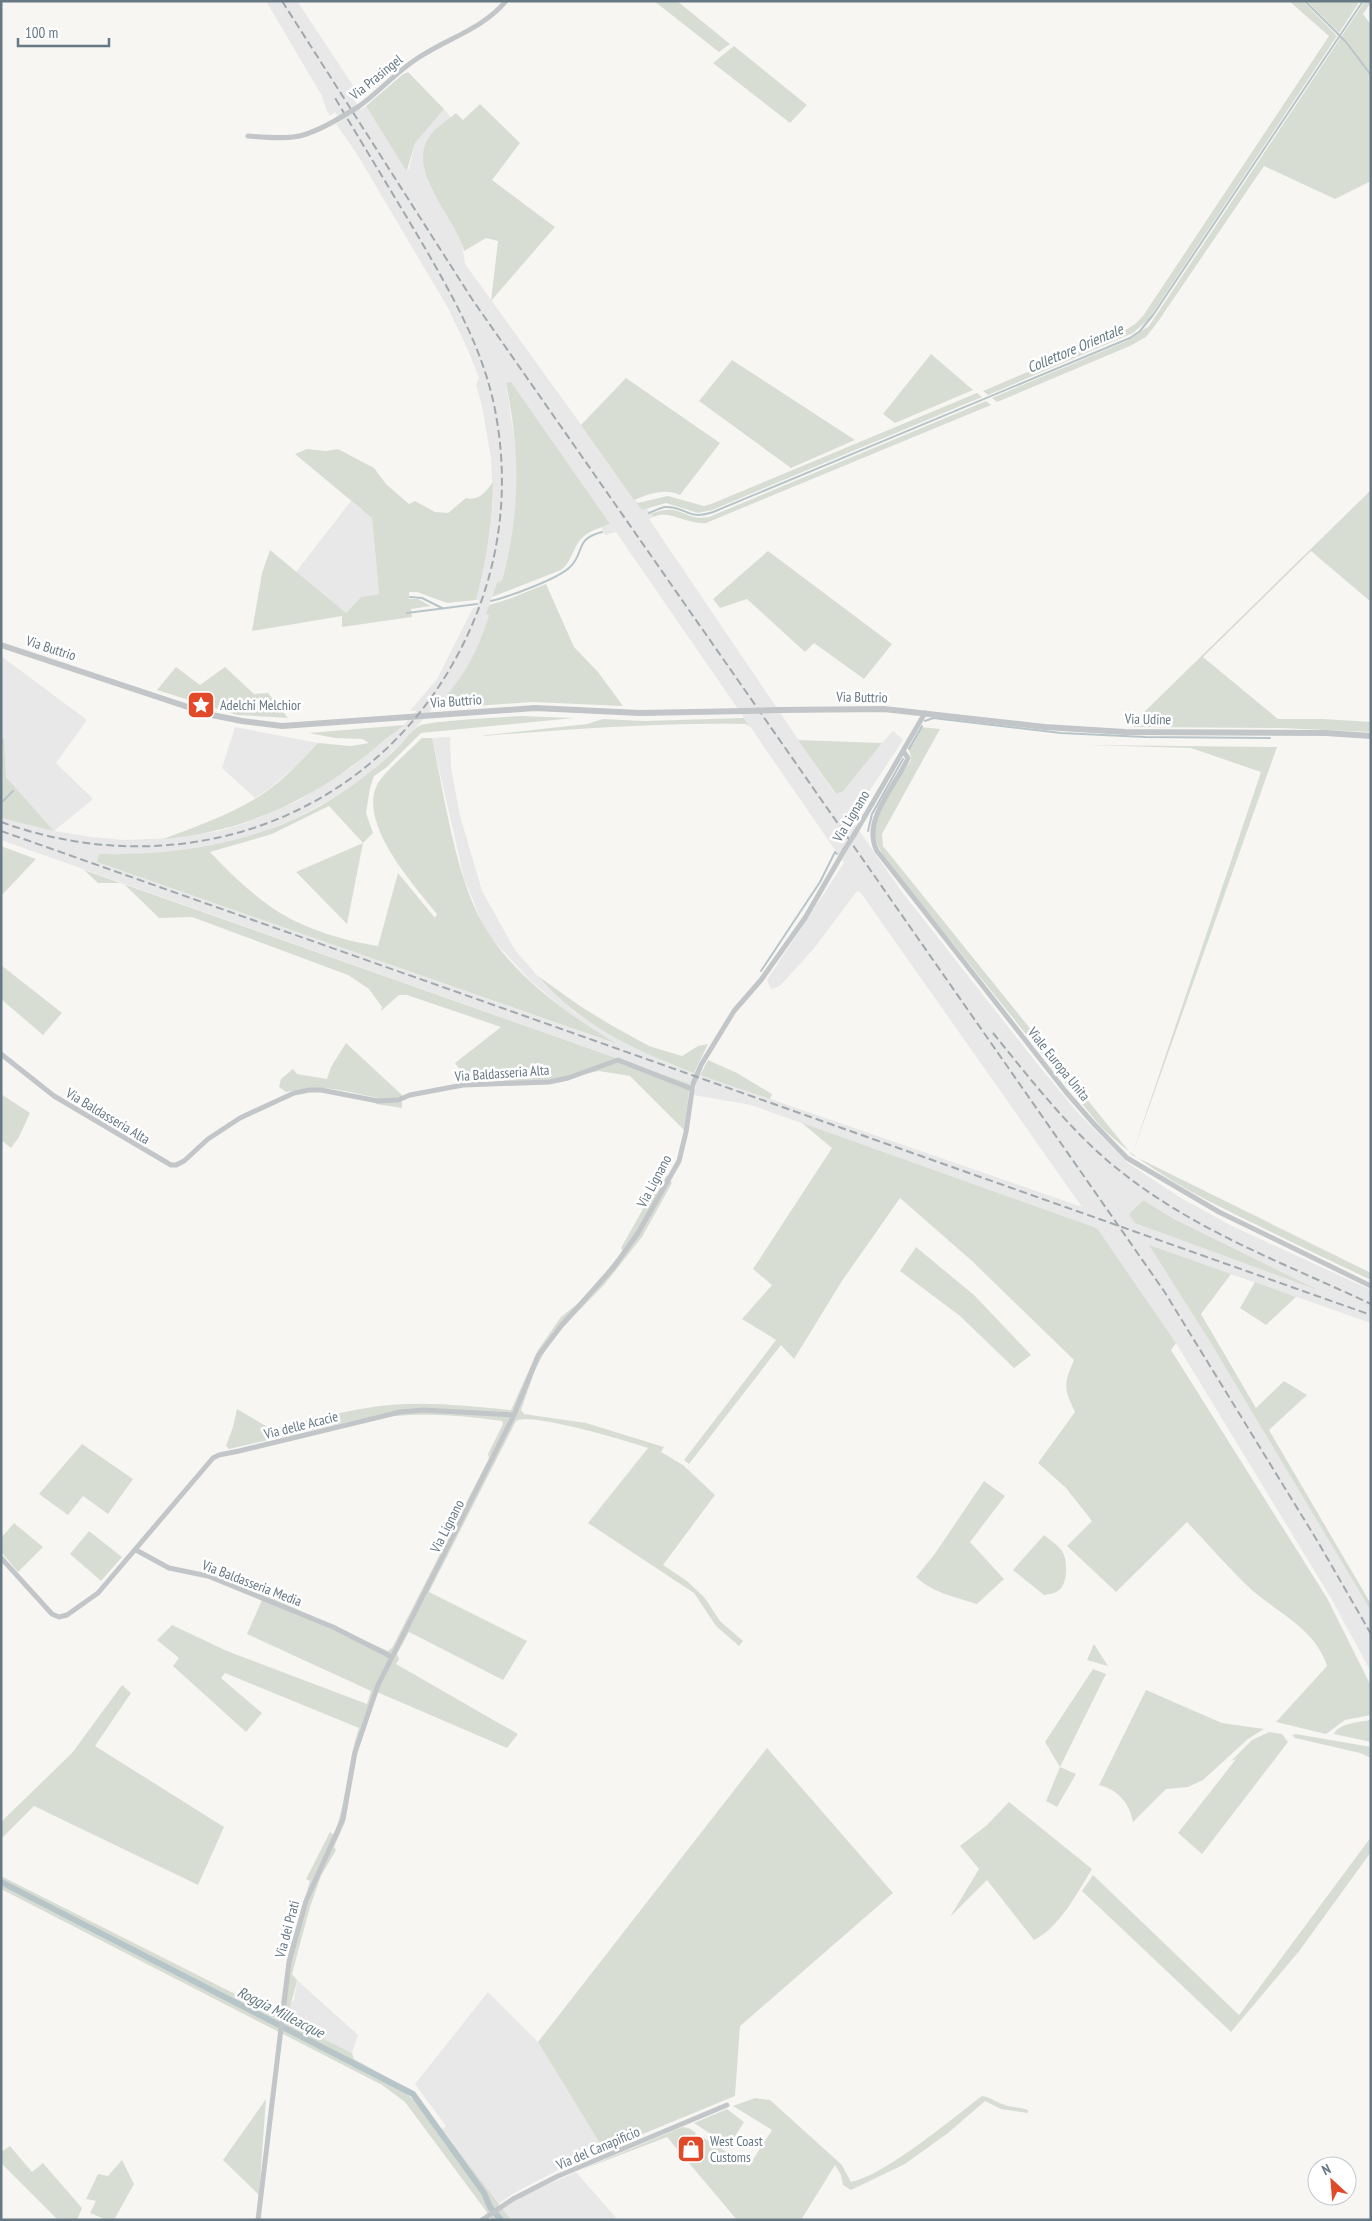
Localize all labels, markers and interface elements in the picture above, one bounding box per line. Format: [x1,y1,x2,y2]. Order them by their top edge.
scale bar [18,15,109,47]
text: 100 m [25,23,58,42]
street label: Via Prasingel [345,50,407,104]
water label: Collettore Orientale [1024,319,1127,377]
street label: Via Buttrio [23,631,78,664]
street label: Via Buttrio [835,688,888,706]
place icon: Adelchi Melchior [186,690,216,720]
street label: Via Buttrio [429,690,482,712]
place label: Adelchi Melchior [220,696,301,714]
street label: Via Udine [1124,710,1172,728]
street label: Via Lignano [828,787,873,846]
street label: Viale Europa Unita [1023,1023,1094,1105]
street label: Via Baldasseria Alta [453,1061,550,1085]
street label: Via Baldasseria Alta [62,1083,153,1148]
street label: Via Lignano [632,1152,675,1211]
street label: Via delle Acacie [261,1407,340,1443]
street label: Via Lignano [426,1497,468,1556]
street label: Via Baldasseria Media [199,1555,304,1610]
street label: Via dei Prati [271,1899,303,1960]
water label: Roggia Milleacque [234,1982,328,2042]
street label: Via del Canapificio [553,2122,643,2174]
place label: West Coast Customs [710,2132,763,2166]
shop icon: West Coast Customs [676,2134,706,2164]
north arrow [1307,2156,1357,2206]
text: N [1319,2160,1334,2179]

